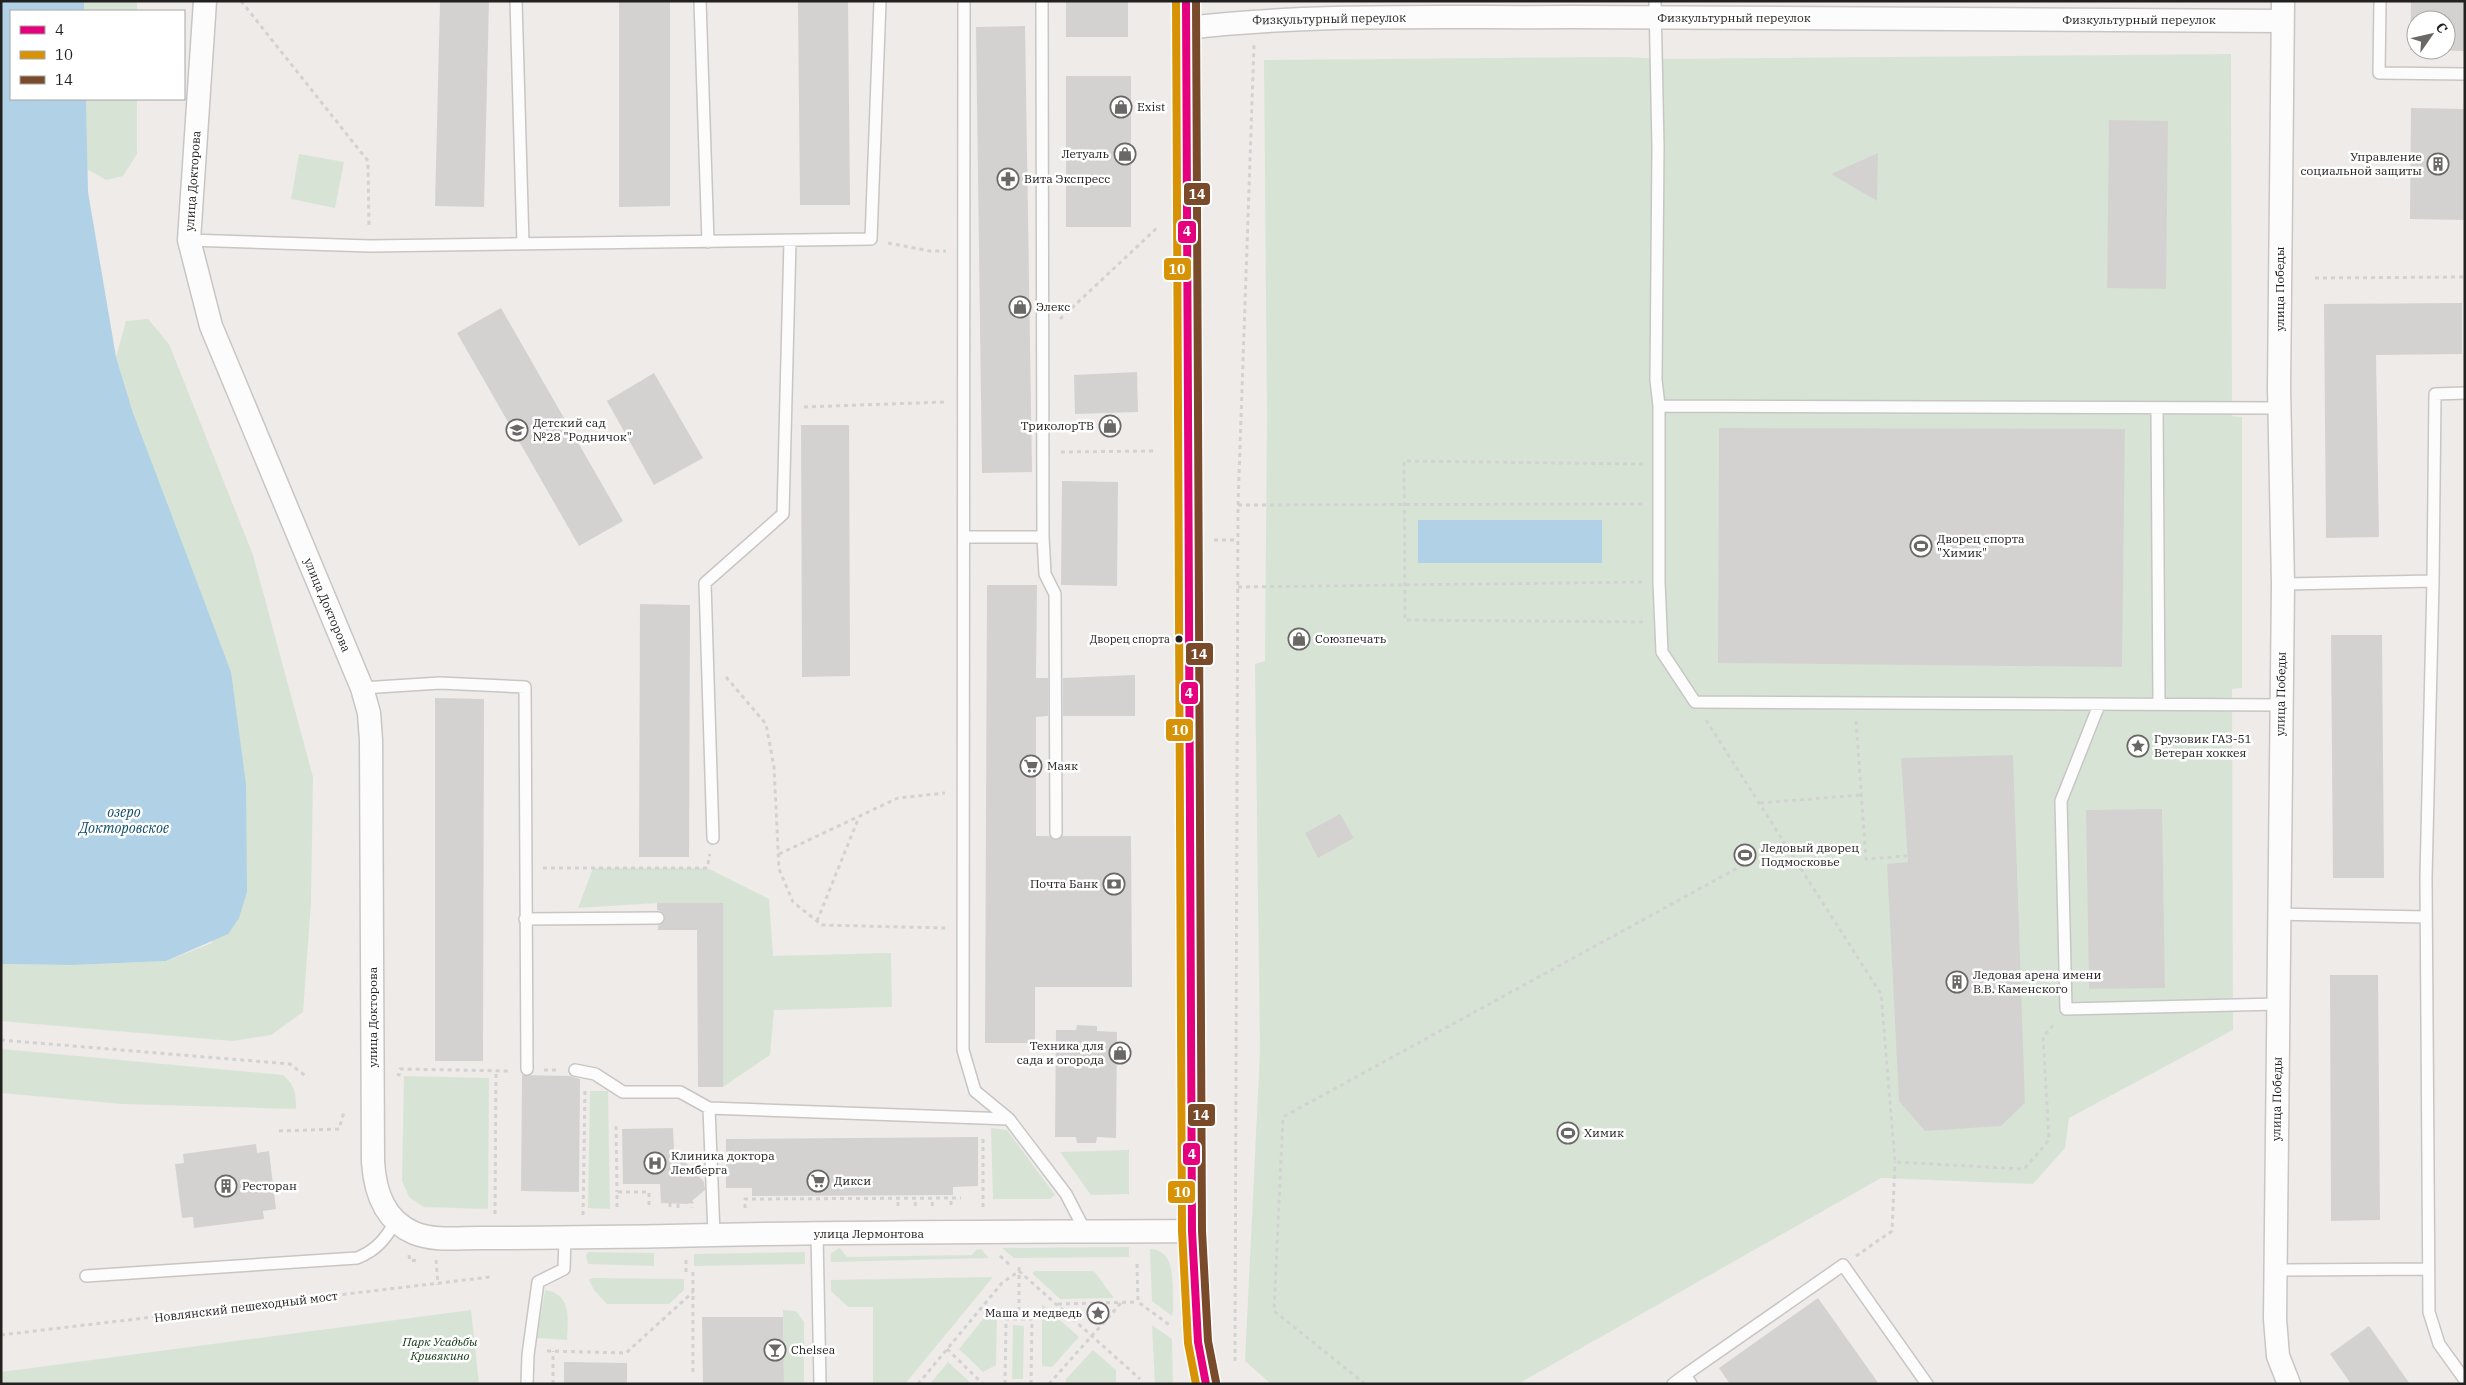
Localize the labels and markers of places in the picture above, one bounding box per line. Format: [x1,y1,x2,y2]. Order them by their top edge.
shop icon: Exist [1109,95,1133,119]
place label: Exist [1137,99,1165,114]
shop icon: Летуаль [1113,142,1137,166]
place label: Летуаль [1061,146,1109,161]
place label: Управление социальной защиты [2300,149,2422,178]
building icon: Управление социальной защиты [2426,152,2450,176]
pharmacy icon: Вита Экспресс [996,167,1020,191]
place label: Вита Экспресс [1024,171,1111,186]
shop icon: Элекс [1008,295,1032,319]
place label: Элекс [1036,299,1070,314]
shop icon: ТриколорТВ [1098,414,1122,438]
place label: Детский сад №28 "Родничок" [533,415,632,444]
school or university icon: Детский сад №28 "Родничок" [505,418,529,442]
place label: ТриколорТВ [1021,418,1094,433]
place label: Дворец спорта "Химик" [1937,531,2025,560]
sports icon: Дворец спорта "Химик" [1909,534,1933,558]
shop icon: Союзпечать [1287,627,1311,651]
place label: Союзпечать [1315,631,1387,646]
place label: Дворец спорта [1090,632,1170,646]
marker: Дворец спорта [1174,634,1184,644]
place label: Грузовик ГАЗ-51 Ветеран хоккея [2154,731,2252,760]
place icon: Грузовик ГАЗ-51 Ветеран хоккея [2126,734,2150,758]
supermarket icon: Маяк [1019,754,1043,778]
place label: Маяк [1047,758,1078,773]
place label: Ледовый дворец Подмосковье [1761,840,1859,869]
sports icon: Ледовый дворец Подмосковье [1733,843,1757,867]
bank icon: Почта Банк [1102,872,1126,896]
place label: Почта Банк [1030,876,1098,891]
place label: Ледовая арена имени В.В. Каменского [1973,967,2101,996]
building icon: Ледовая арена имени В.В. Каменского [1945,970,1969,994]
place label: Техника для сада и огорода [1017,1038,1104,1067]
shop icon: Техника для сада и огорода [1108,1041,1132,1065]
sports icon: Химик [1556,1121,1580,1145]
place label: Химик [1584,1125,1624,1140]
place label: Клиника доктора Лемберга [671,1148,775,1177]
hospital icon: Клиника доктора Лемберга [643,1151,667,1175]
supermarket icon: Дикси [806,1169,830,1193]
place label: Дикси [834,1173,871,1188]
building icon: Ресторан [214,1174,238,1198]
place label: Ресторан [242,1178,297,1193]
place icon: Маша и медведь [1086,1301,1110,1325]
place label: Маша и медведь [985,1305,1082,1320]
bar icon: Chelsea [763,1338,787,1362]
place label: Chelsea [791,1342,836,1357]

